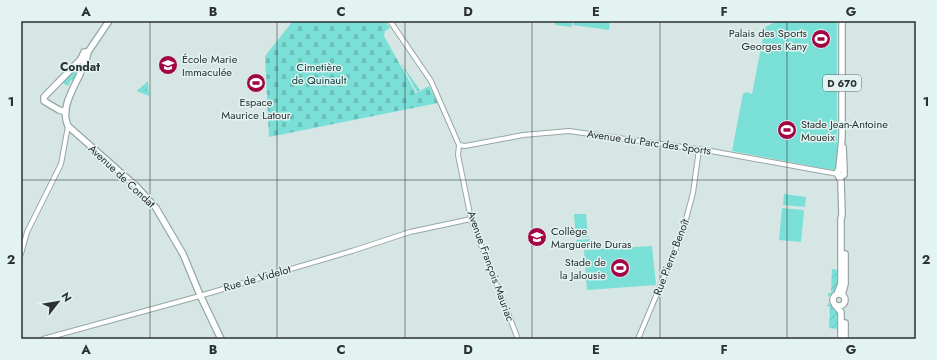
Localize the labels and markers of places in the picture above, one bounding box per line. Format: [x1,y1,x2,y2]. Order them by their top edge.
place label: Palais des Sports Georges Kany [729,25,808,54]
sports icon: Palais des Sports Georges Kany [810,28,832,50]
place label: École Marie Immaculée [182,51,238,80]
school or university icon: École Marie Immaculée [157,54,179,76]
sports icon: Espace Maurice Latour [245,72,267,94]
place label: Espace Maurice Latour [221,94,291,123]
place label: Stade Jean-Antoine Moueix [801,116,888,145]
sports icon: Stade Jean-Antoine Moueix [776,119,798,141]
place label: Collège Marguerite Duras [551,223,632,252]
school or university icon: Collège Marguerite Duras [526,226,548,248]
place label: Stade de la Jalousie [560,254,606,283]
sports icon: Stade de la Jalousie [609,257,631,279]

